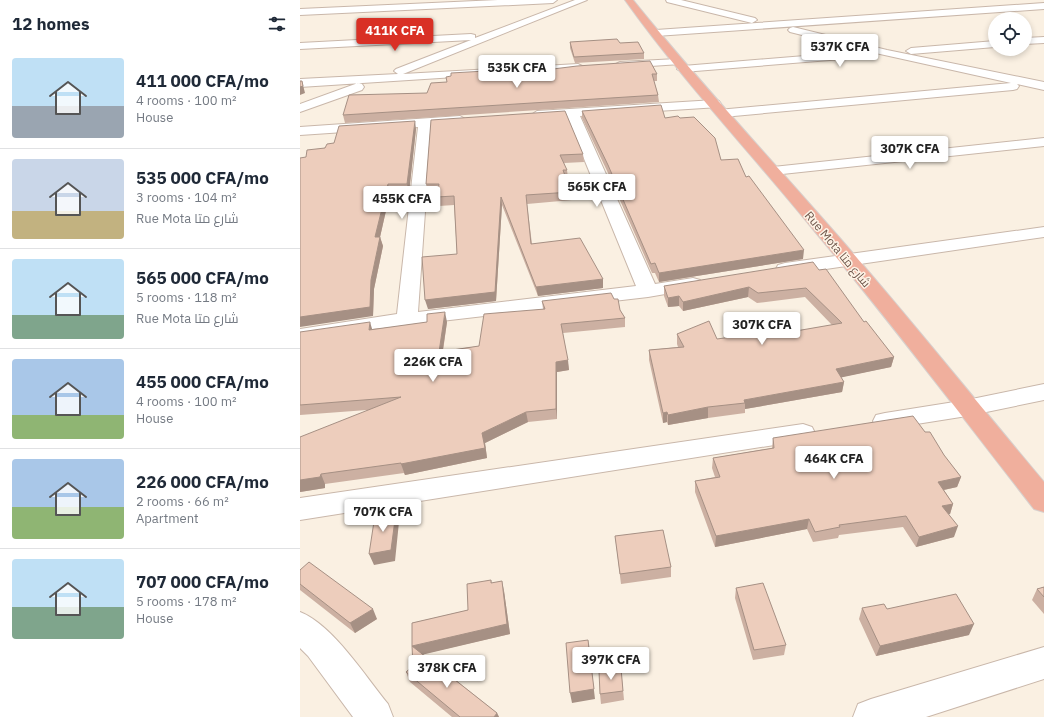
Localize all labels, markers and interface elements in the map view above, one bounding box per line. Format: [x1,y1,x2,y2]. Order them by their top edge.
map controls [988,12,1032,56]
button: locate [988,12,1032,56]
text: 12 homes [12,13,89,35]
icon: filters [266,13,288,35]
pin: 411K CFA [354,18,436,52]
text: 411K CFA [365,22,425,39]
pin: 537K CFA [799,34,881,68]
text: 537K CFA [810,38,870,55]
pin: 535K CFA [476,55,558,89]
text: 535K CFA [487,59,547,76]
text: 411 000 CFA/mo [136,70,269,92]
icon: home [44,74,92,122]
text: 4 rooms · 100 m² [136,92,237,109]
text: House [136,109,173,126]
pin: 307K CFA [869,136,951,170]
text: 307K CFA [880,140,940,157]
text: 535 000 CFA/mo [136,167,269,189]
pin: 565K CFA [556,174,638,208]
icon: home [44,175,92,223]
text: 565K CFA [567,178,627,195]
pin: 455K CFA [361,186,443,220]
text: 3 rooms · 104 m² [136,189,237,206]
text: 455K CFA [372,190,432,207]
street label: Rue Mota شارع متا [801,208,874,291]
text: Rue Mota شارع متا [136,210,239,227]
text: 565 000 CFA/mo [136,267,269,289]
icon: home [44,275,92,323]
text: 5 rooms · 118 m² [136,289,237,306]
text: Rue Mota شارع متا [136,310,239,327]
pin: 307K CFA [721,312,803,346]
text: 307K CFA [732,316,792,333]
pin: 226K CFA [392,349,474,383]
text: 226K CFA [403,353,463,370]
text: 455 000 CFA/mo [136,371,269,393]
icon: home [44,375,92,423]
text: 4 rooms · 100 m² [136,393,237,410]
text: House [136,410,173,427]
pin: 464K CFA [793,446,875,480]
text: 464K CFA [804,450,864,467]
text: 226 000 CFA/mo [136,471,269,493]
icon: home [44,475,92,523]
text: 2 rooms · 66 m² [136,493,229,510]
pin: 707K CFA [342,499,424,533]
text: 707K CFA [353,503,413,520]
text: Apartment [136,510,199,527]
text: 707 000 CFA/mo [136,571,269,593]
icon: home [44,575,92,623]
text: 5 rooms · 178 m² [136,593,237,610]
text: House [136,610,173,627]
pin: 397K CFA [570,647,652,681]
text: 397K CFA [581,651,641,668]
pin: 378K CFA [406,655,488,689]
text: 378K CFA [417,659,477,676]

